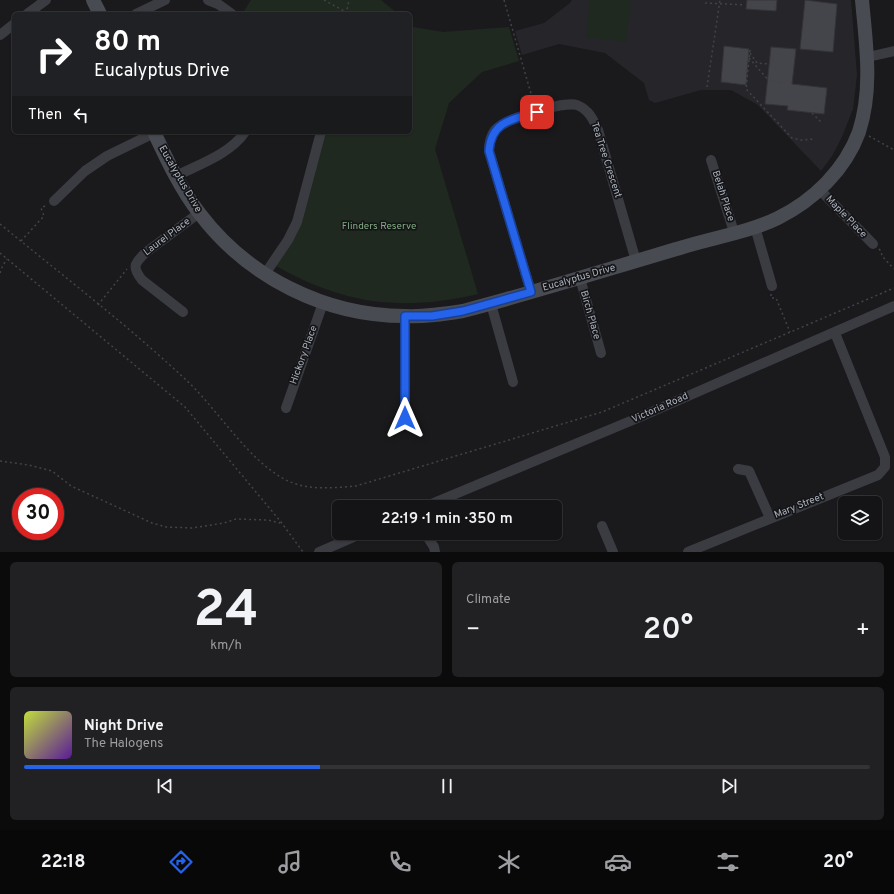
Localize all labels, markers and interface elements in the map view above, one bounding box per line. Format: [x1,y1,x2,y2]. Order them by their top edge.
text: 80 m [94,25,161,61]
icon: right [28,28,80,80]
text: Eucalyptus Drive [94,60,229,83]
pin [520,95,554,129]
icon: arrive [526,101,548,123]
icon: left [70,104,92,126]
text: Then [28,106,62,125]
street label: Tea Tree Crescent [588,120,624,200]
street label: Eucalyptus Drive [156,143,204,215]
street label: Belah Place [709,169,737,223]
street label: Maple Place [823,193,869,241]
street label: Laurel Place [141,215,193,259]
park label: Flinders Reserve [342,220,416,233]
street label: Eucalyptus Drive [541,261,617,295]
street label: Birch Place [577,289,603,341]
street label: Hickory Place [287,324,321,386]
street label: Victoria Road [630,390,690,426]
position arrow [384,397,426,439]
speed limit sign: 30 [12,488,64,540]
street label: Mary Street [772,490,826,522]
map controls [838,496,882,540]
button: layers [838,496,882,540]
text: 22:19 · 1 min · 350 m [381,510,513,529]
text: 24 [193,579,259,645]
text: Climate [466,592,511,608]
text: 20° [643,612,693,649]
text: − [466,617,480,644]
text: + [856,617,870,644]
text: km/h [210,638,242,654]
text: Night Drive [84,717,164,736]
text: The Halogens [84,736,163,752]
icon: previous [154,775,176,797]
icon: pause [436,775,458,797]
icon: next [718,775,740,797]
icon: directions [167,848,195,876]
icon: music [276,848,304,876]
icon: phone [386,848,414,876]
icon: climate [495,848,523,876]
icon: car [604,848,632,876]
icon: filters [714,848,742,876]
text: 22:18 [41,851,86,874]
text: 20° [823,851,853,874]

